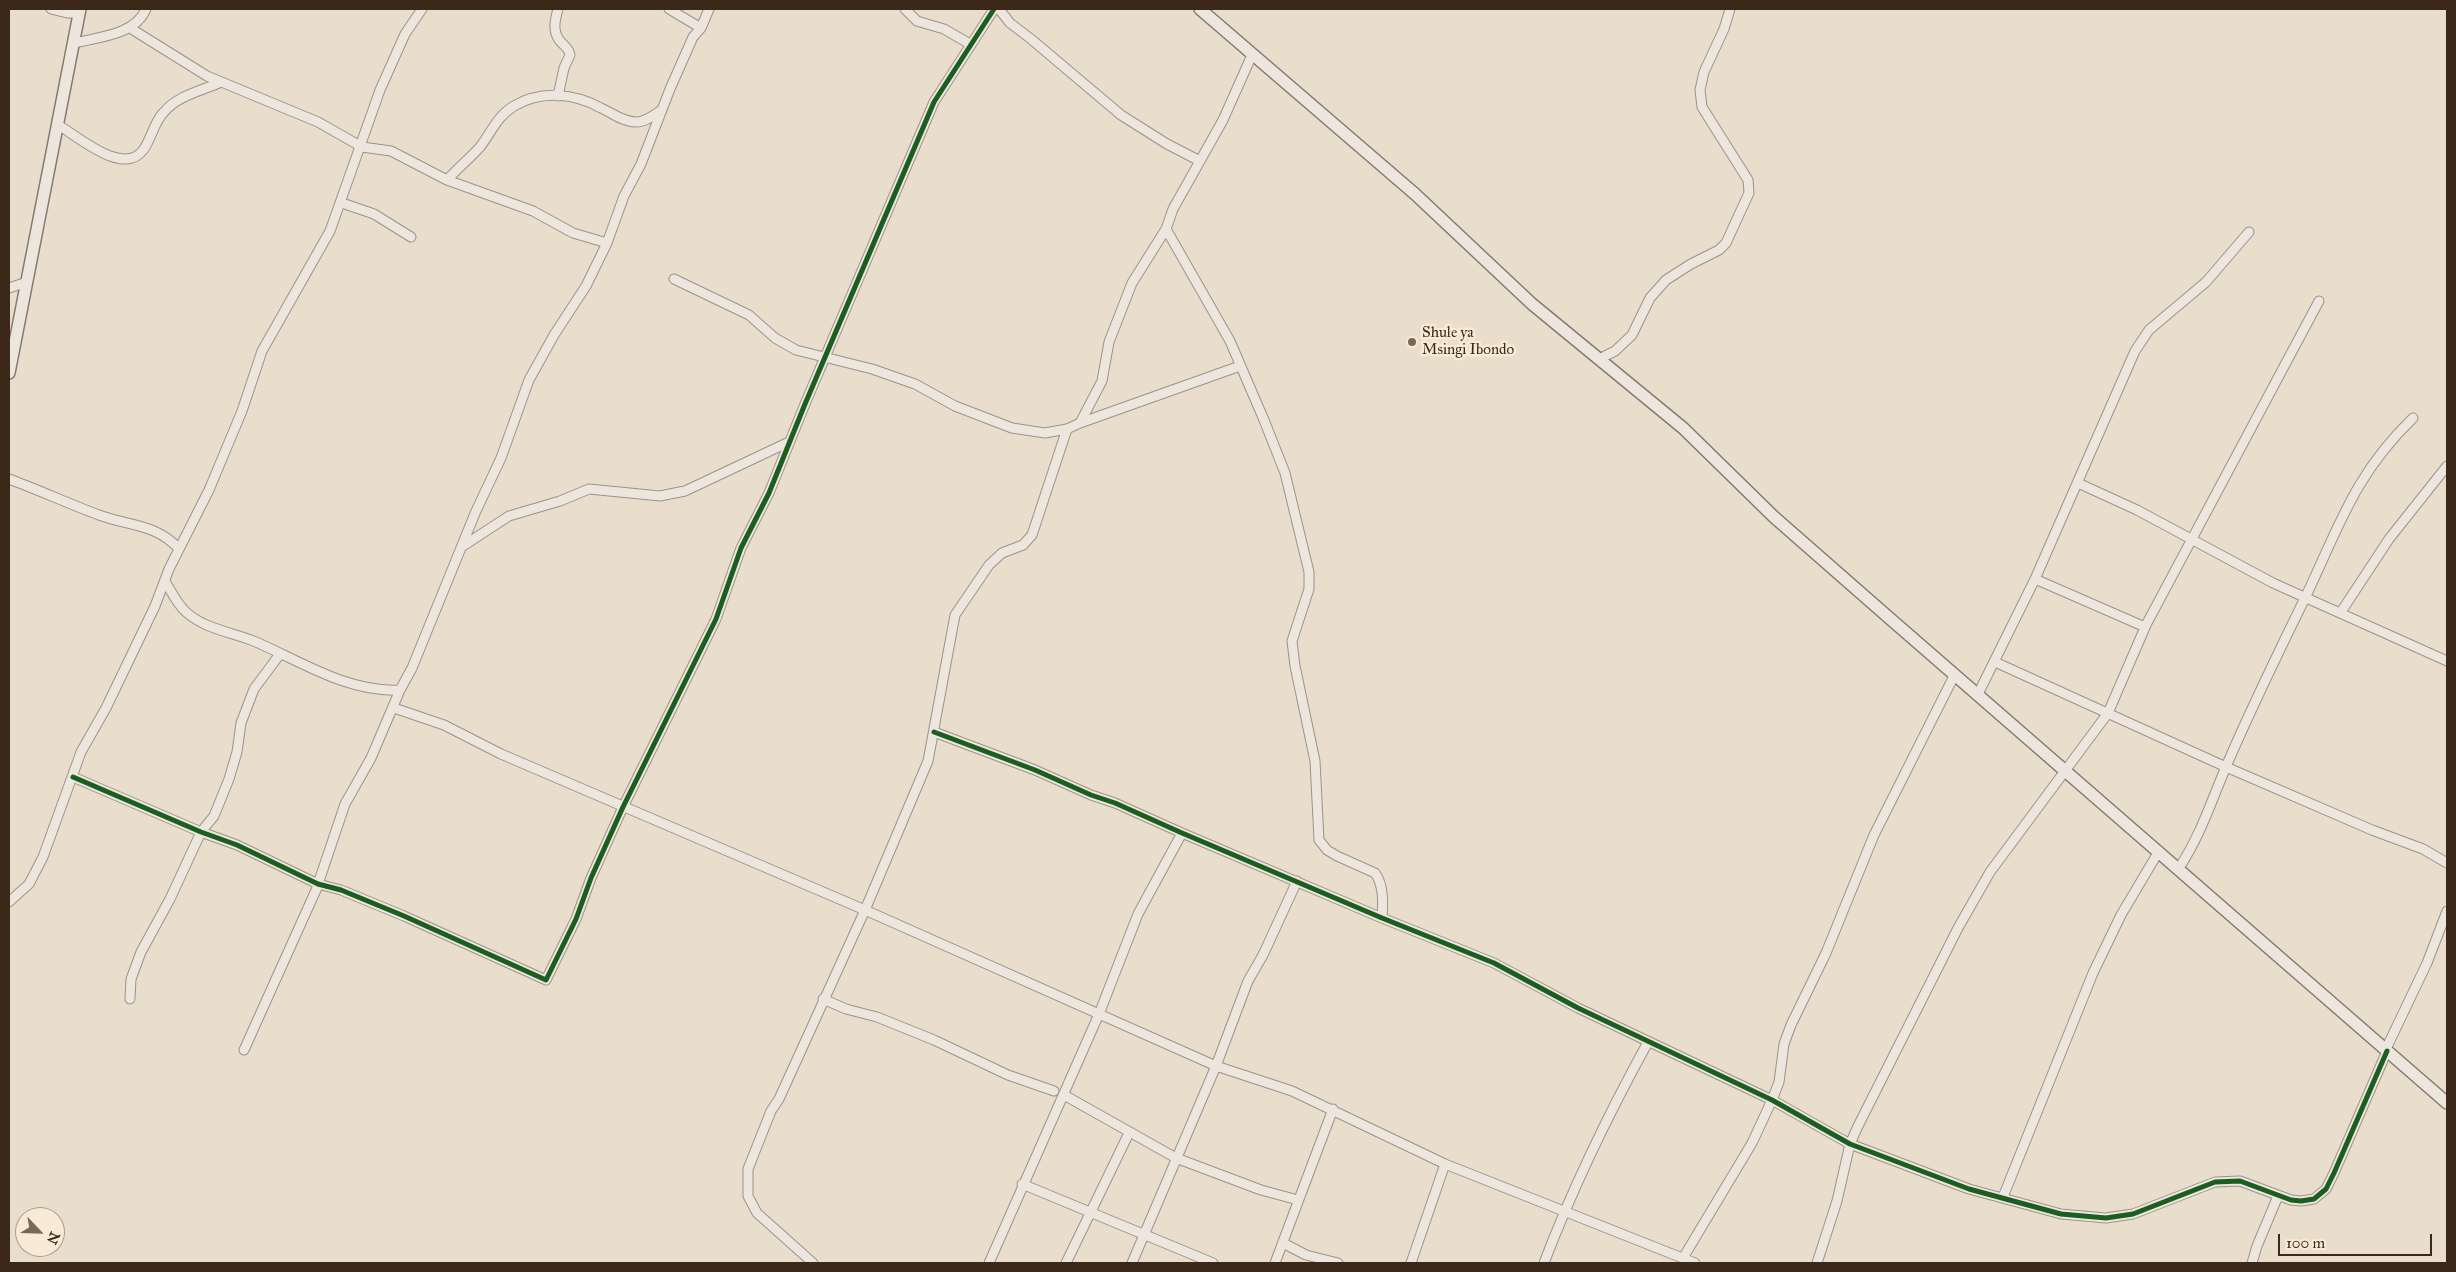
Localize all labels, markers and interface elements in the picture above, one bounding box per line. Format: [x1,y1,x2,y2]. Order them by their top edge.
place label: Shule ya Msingi Ibondo [1422,324,1514,359]
marker: Shule ya Msingi Ibondo [1406,336,1418,348]
north arrow [15,1207,65,1257]
scale bar [2281,1224,2435,1256]
text: N [43,1229,63,1247]
text: 100 m [2286,1234,2325,1252]

